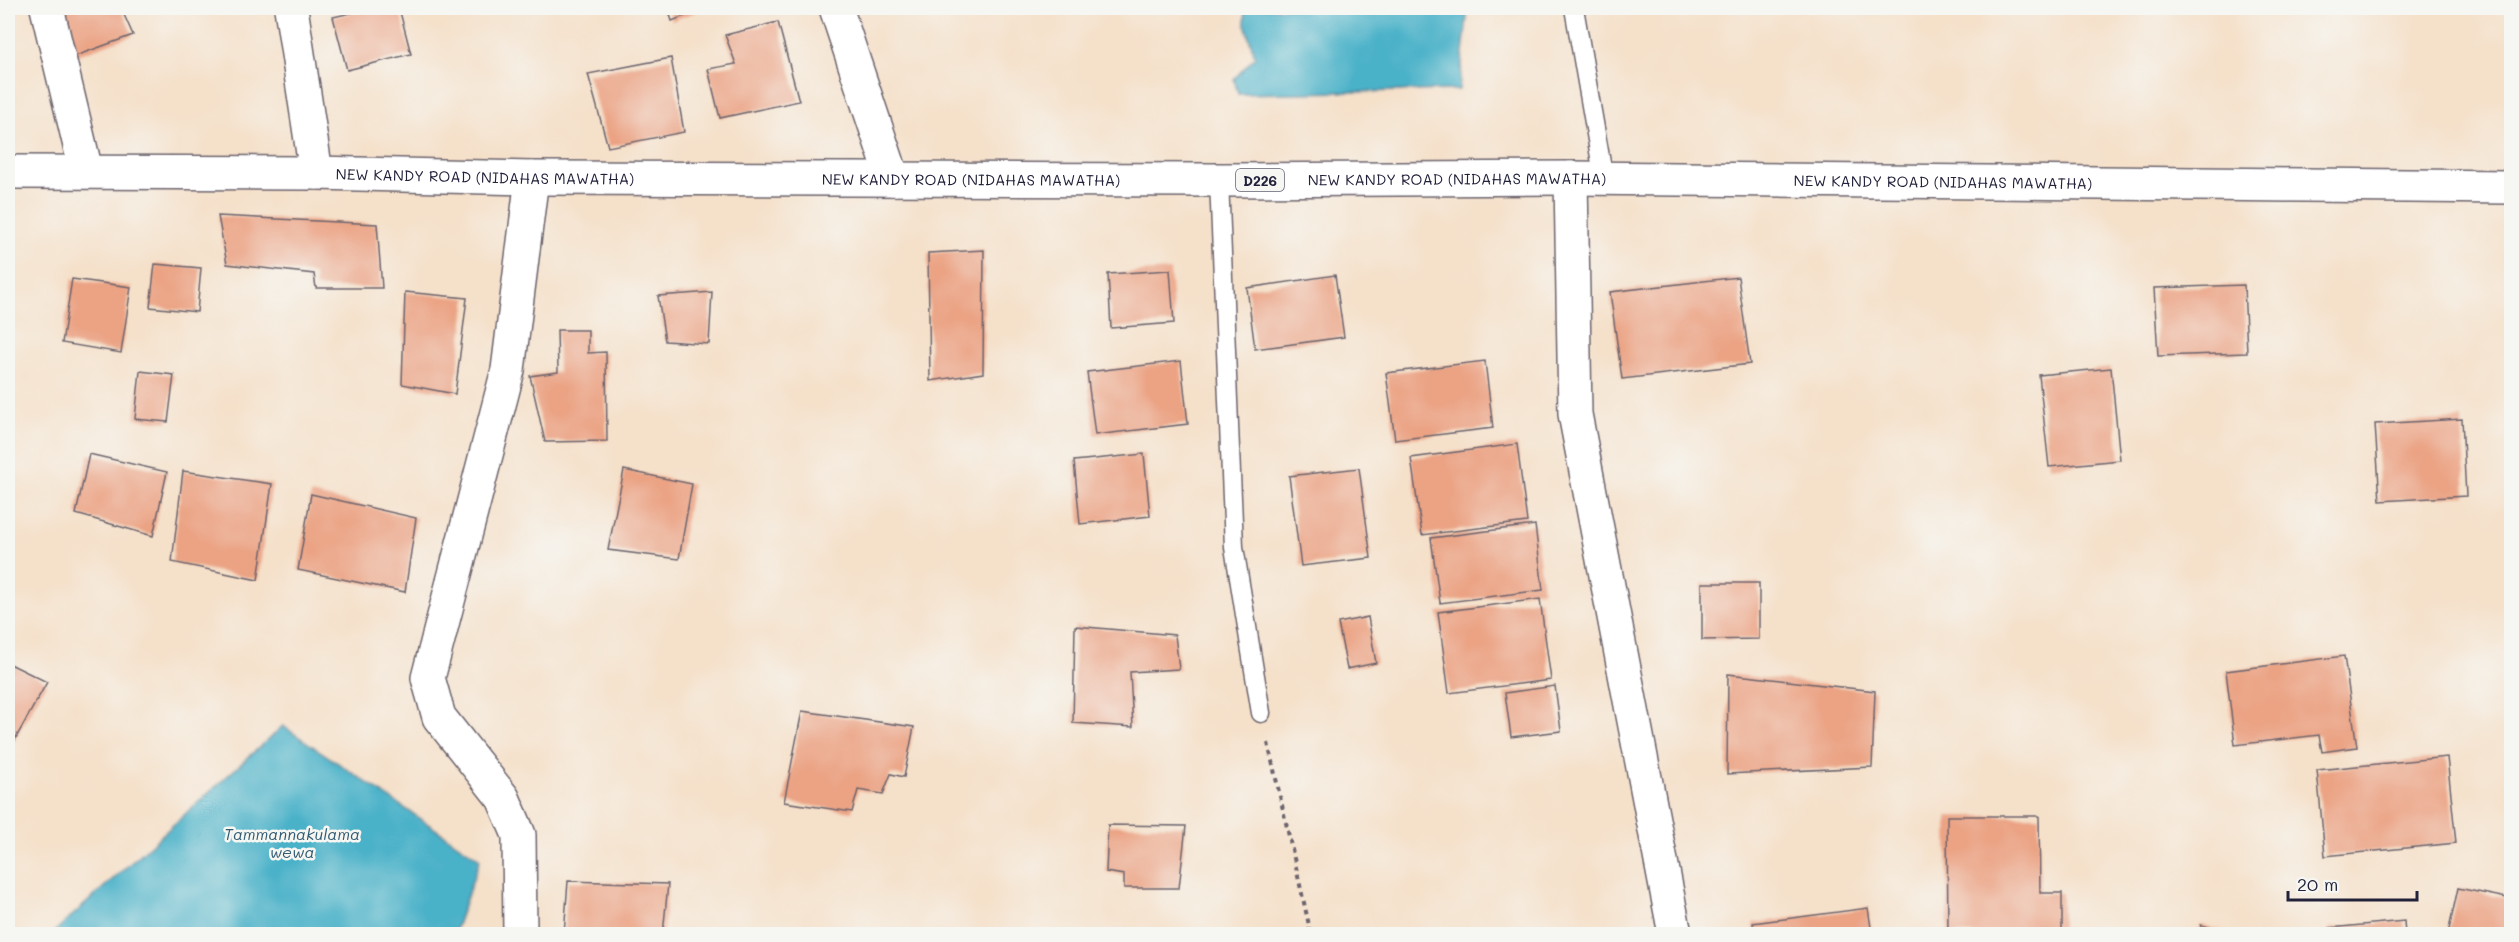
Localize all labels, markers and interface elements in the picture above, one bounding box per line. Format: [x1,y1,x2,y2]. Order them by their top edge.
street label: NEW KANDY ROAD (NIDAHAS MAWATHA) [335,163,634,188]
street label: NEW KANDY ROAD (NIDAHAS MAWATHA) [1308,168,1606,189]
street label: NEW KANDY ROAD (NIDAHAS MAWATHA) [822,169,1120,190]
road number: D226 [1236,169,1284,191]
street label: NEW KANDY ROAD (NIDAHAS MAWATHA) [1794,170,2092,193]
water label: Tammannakulama wewa [224,823,360,862]
scale bar [2288,864,2417,902]
text: 20 m [2297,872,2338,896]

